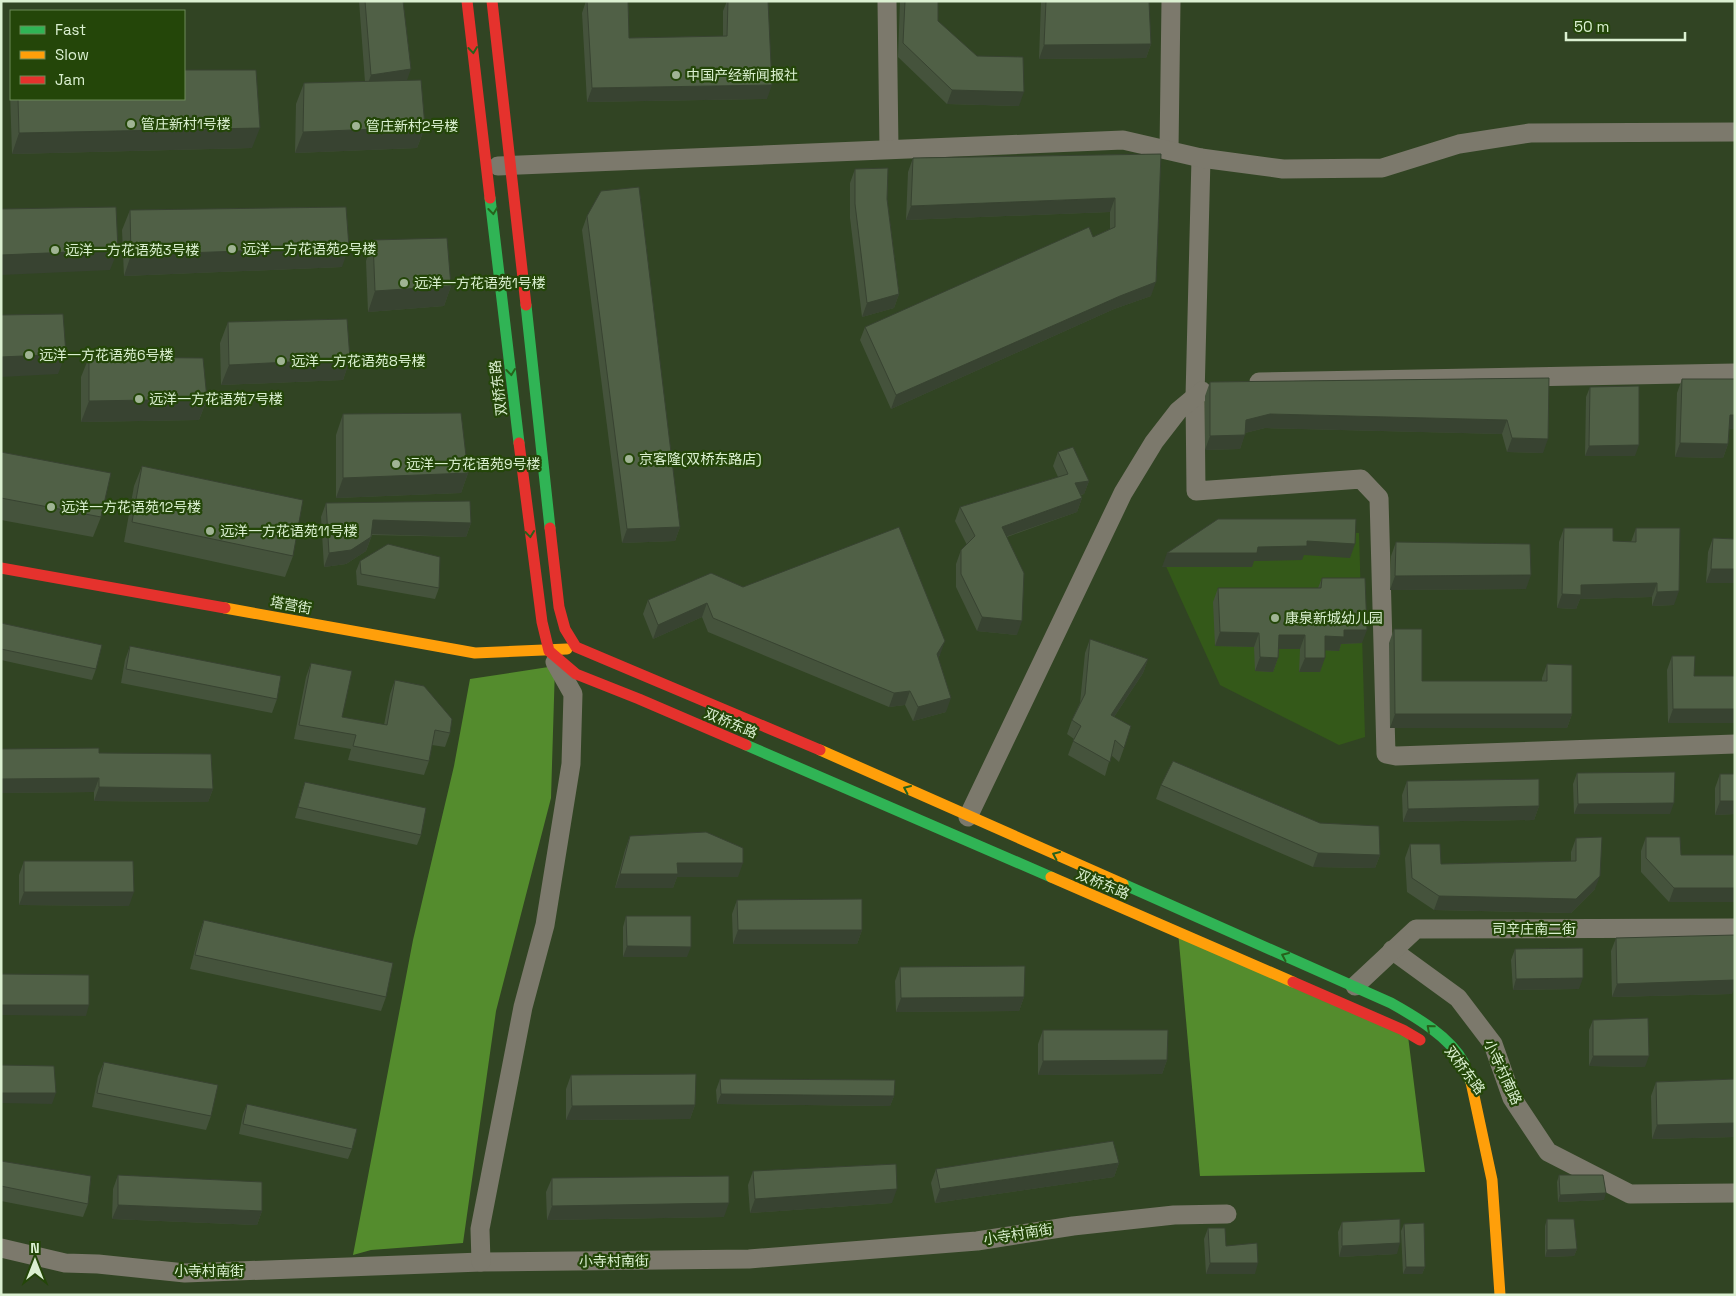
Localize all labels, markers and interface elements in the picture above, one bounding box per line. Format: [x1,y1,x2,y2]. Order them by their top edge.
legend [10,10,185,100]
scale bar [1566,10,1685,42]
text: 50 m [1574,17,1609,36]
text: Fast [55,20,86,39]
text: Slow [55,45,89,64]
one-way arrow [467,46,478,54]
place label: 中国产经新闻报社 [686,66,798,84]
marker: 中国产经新闻报社 [670,69,682,81]
text: Jam [55,70,85,89]
place label: 管庄新村1号楼 [141,115,231,133]
place label: 管庄新村2号楼 [366,117,458,135]
marker: 管庄新村1号楼 [125,118,137,130]
marker: 管庄新村2号楼 [350,120,362,132]
one-way arrow [487,207,497,215]
place label: 远洋一方花语苑2号楼 [242,240,376,258]
place label: 远洋一方花语苑3号楼 [65,241,199,259]
marker: 远洋一方花语苑2号楼 [226,243,238,255]
marker: 远洋一方花语苑3号楼 [49,244,61,256]
place label: 远洋一方花语苑1号楼 [414,274,546,292]
marker: 远洋一方花语苑1号楼 [398,277,410,289]
place label: 远洋一方花语苑6号楼 [39,346,174,364]
marker: 远洋一方花语苑6号楼 [23,349,35,361]
place label: 远洋一方花语苑8号楼 [291,352,426,370]
marker: 远洋一方花语苑8号楼 [275,355,287,367]
street label: 双桥东路 [486,359,510,417]
one-way arrow [505,369,516,377]
place label: 远洋一方花语苑7号楼 [149,390,283,408]
marker: 远洋一方花语苑7号楼 [133,393,145,405]
place label: 京客隆(双桥东路店) [639,450,762,468]
marker: 京客隆(双桥东路店) [623,453,635,465]
place label: 远洋一方花语苑9号楼 [406,455,541,473]
marker: 远洋一方花语苑9号楼 [390,458,402,470]
place label: 远洋一方花语苑12号楼 [61,498,201,516]
marker: 远洋一方花语苑12号楼 [45,501,57,513]
place label: 远洋一方花语苑11号楼 [220,522,358,540]
marker: 远洋一方花语苑11号楼 [204,525,216,537]
one-way arrow [524,530,535,538]
street label: 塔营街 [269,592,313,618]
place label: 康泉新城幼儿园 [1285,609,1383,627]
marker: 康泉新城幼儿园 [1269,612,1281,624]
street label: 双桥东路 [702,704,760,742]
one-way arrow [903,785,912,796]
one-way arrow [1052,851,1061,862]
street label: 双桥东路 [1074,865,1132,903]
street label: 司辛庄南二街 [1492,920,1576,938]
one-way arrow [1281,951,1290,962]
one-way arrow [1426,1025,1435,1034]
street label: 小寺村南路 [1480,1036,1526,1108]
street label: 双桥东路 [1441,1042,1489,1098]
street label: 小寺村南街 [982,1220,1054,1248]
north arrow [10,1236,60,1286]
text: N [30,1239,40,1257]
street label: 小寺村南街 [579,1251,649,1271]
street label: 小寺村南街 [174,1262,244,1280]

